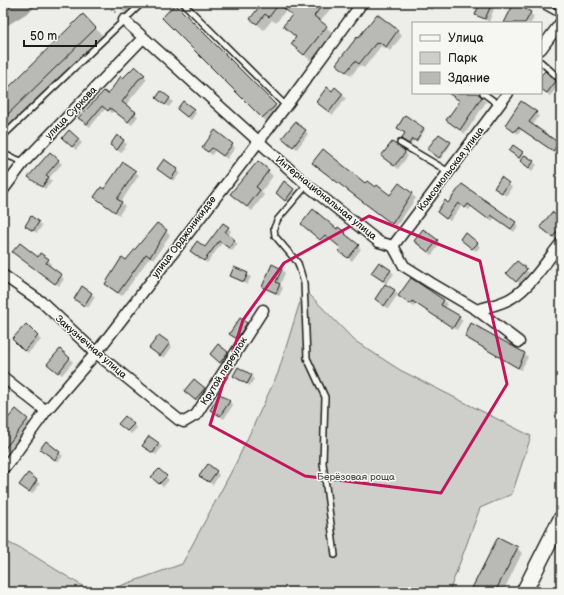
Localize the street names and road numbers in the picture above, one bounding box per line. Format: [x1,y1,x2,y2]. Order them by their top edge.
street label: улица Суркова [43,84,99,142]
street label: Комсомольская улица [415,124,487,214]
street label: Интернациональная улица [273,153,379,243]
street label: улица Орджоникидзе [149,193,219,280]
street label: Закузнечная улица [53,313,129,381]
street label: Крутой переулок [198,334,250,407]

